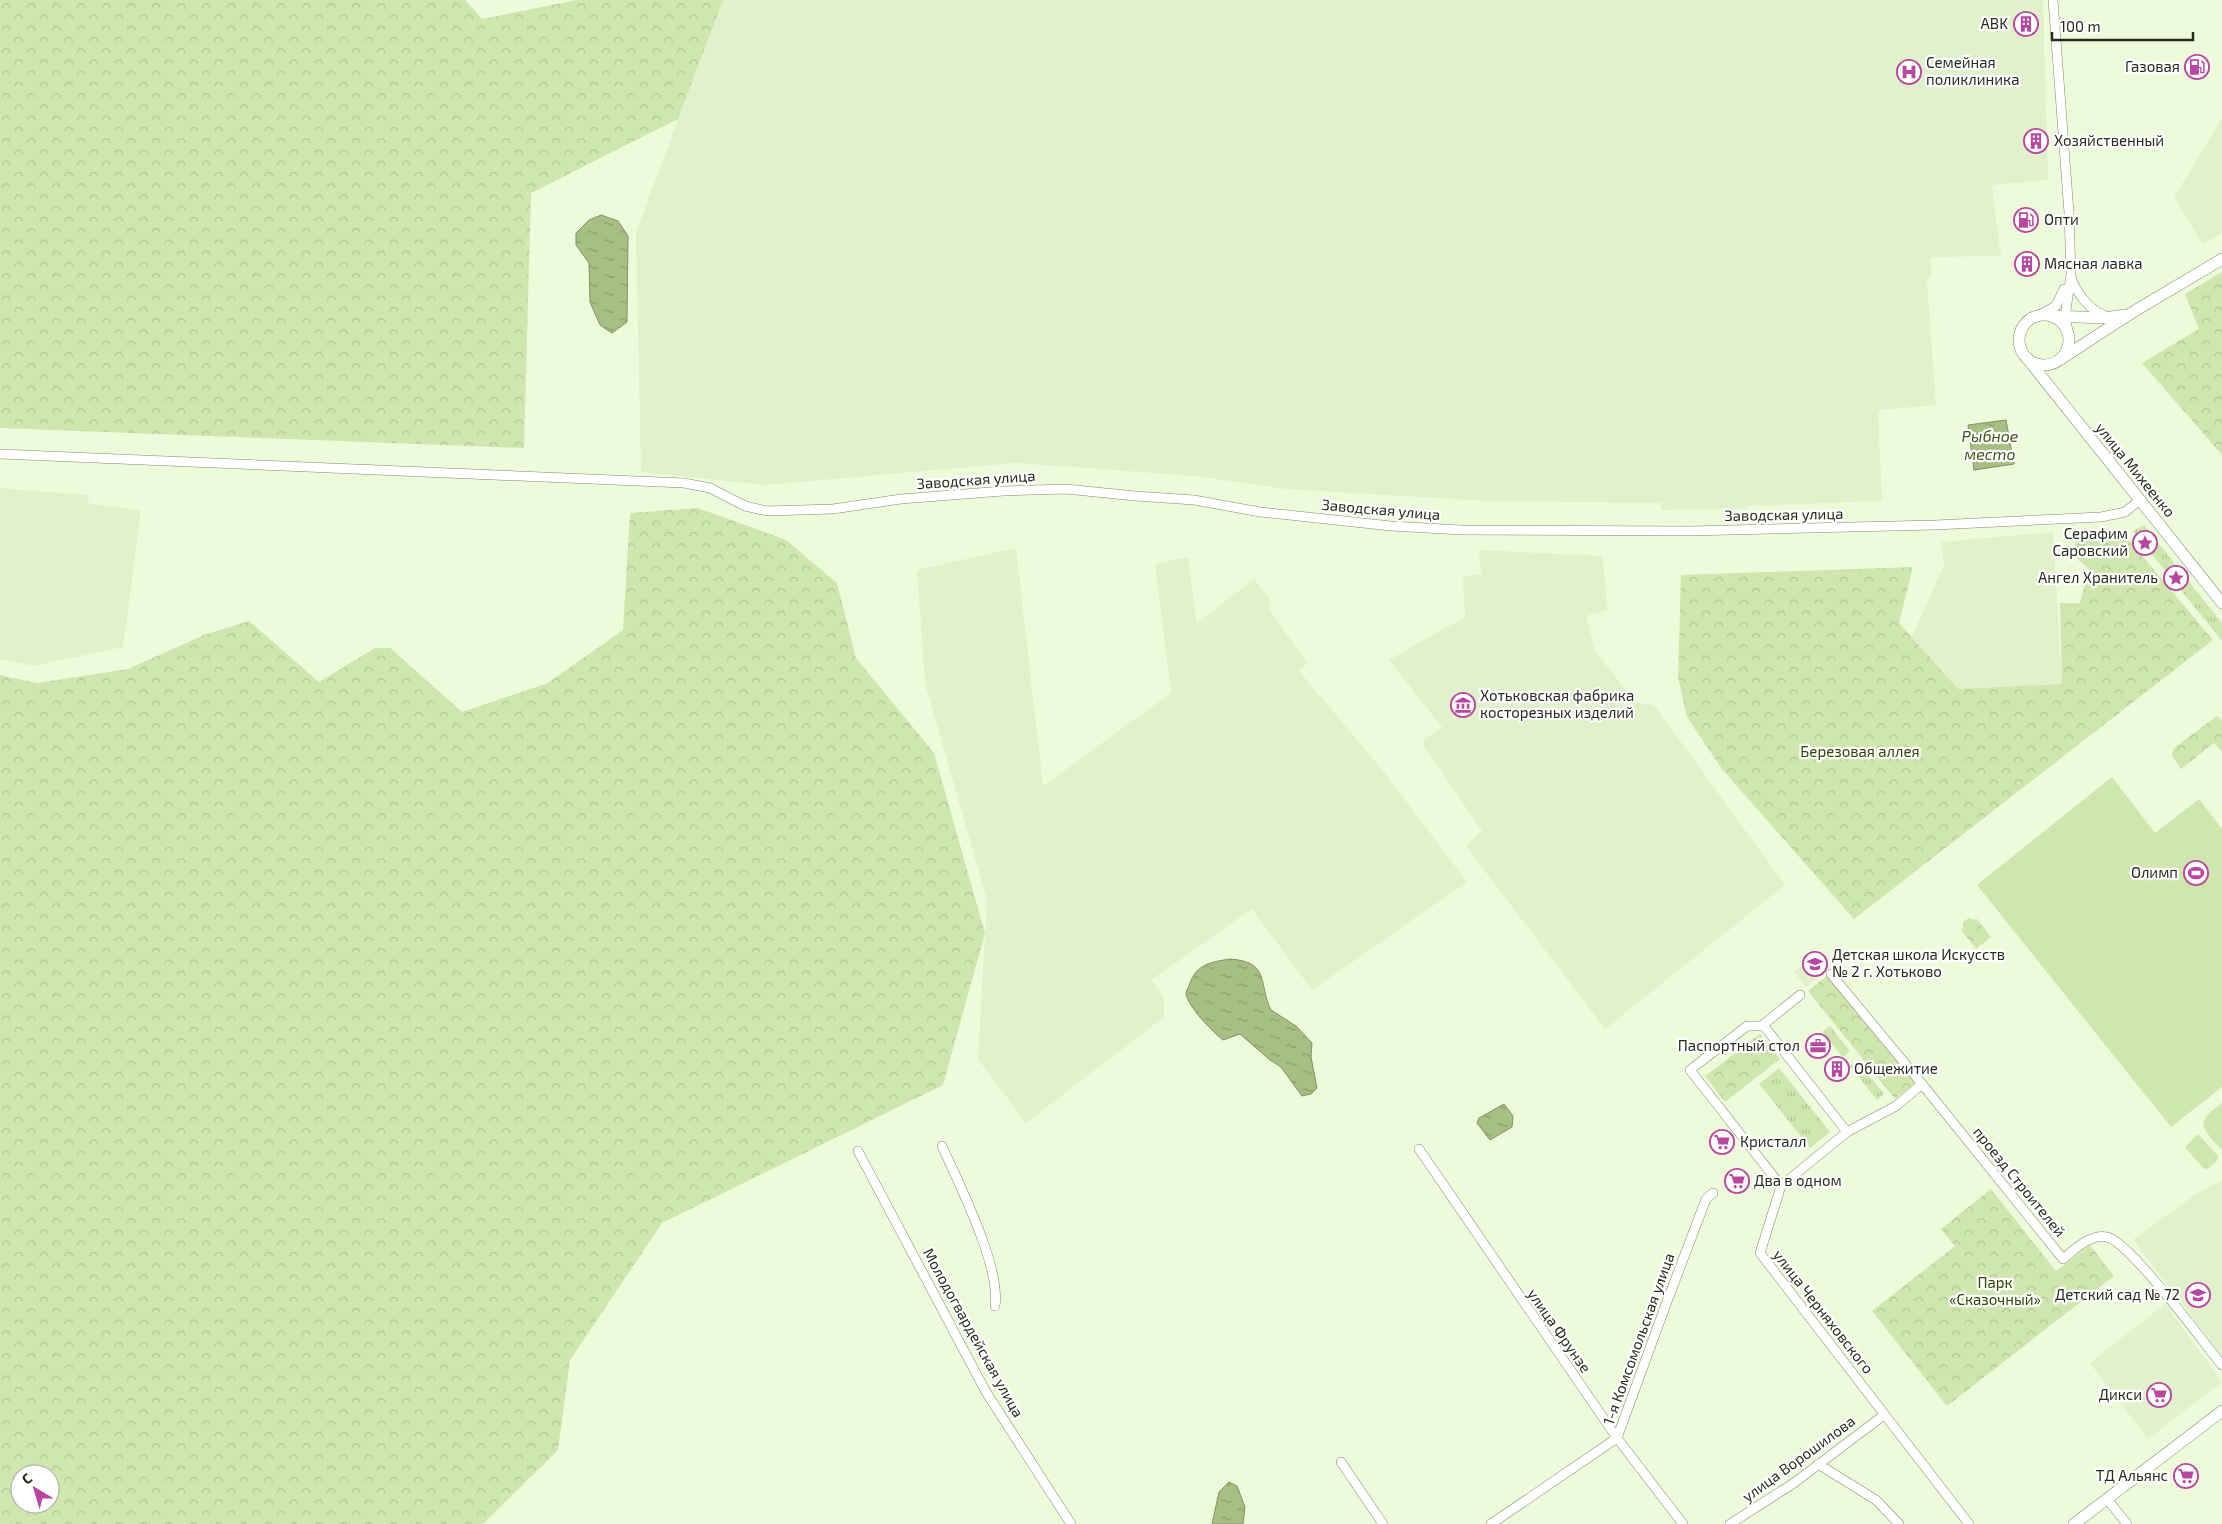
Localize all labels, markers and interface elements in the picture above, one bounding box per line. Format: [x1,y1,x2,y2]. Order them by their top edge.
scale bar [2052,10,2193,42]
building icon: ABK [2013,11,2039,37]
place label: ABK [1981,14,2008,32]
text: 100 m [2060,17,2101,35]
place label: Семейная поликлиника [1926,53,2019,88]
fuel station icon: Газовая [2184,54,2210,80]
place label: Газовая [2125,57,2180,75]
hospital icon: Семейная поликлиника [1896,59,1922,85]
building icon: Хозяйственный [2023,128,2049,154]
place label: Хозяйственный [2054,131,2164,149]
fuel station icon: Опти [2013,207,2039,233]
place label: Опти [2044,210,2079,228]
building icon: Мясная лавка [2014,251,2040,277]
place label: Мясная лавка [2044,254,2143,272]
street label: улица Михеенко [2091,418,2179,521]
water label: Рыбное место [1962,426,2019,463]
street label: Заводская улица [916,466,1036,493]
street label: Заводская улица [1321,495,1441,524]
street label: Заводская улица [1724,504,1844,525]
place label: Серафим Саровский [2053,524,2128,559]
place icon: Серафим Саровский [2132,530,2158,556]
place icon: Ангел Хранитель [2163,565,2189,591]
place label: Ангел Хранитель [2038,568,2158,586]
place label: Хотьковская фабрика косторезных изделий [1480,686,1634,721]
museum icon: Хотьковская фабрика косторезных изделий [1450,692,1476,718]
park label: Березовая аллея [1800,742,1920,760]
sports icon: Олимп [2183,860,2209,886]
place label: Олимп [2131,863,2178,881]
place label: Детская школа Искусств № 2 г. Хотьково [1832,945,2005,980]
school or university icon: Детская школа Искусств № 2 г. Хотьково [1802,951,1828,977]
office icon: Паспортный стол [1805,1033,1831,1059]
place label: Паспортный стол [1678,1036,1800,1054]
building icon: Общежитие [1824,1056,1850,1082]
place label: Общежитие [1854,1059,1938,1077]
street label: проезд Строителей [1970,1123,2070,1240]
supermarket icon: Кристалл [1709,1129,1735,1155]
place label: Кристалл [1740,1132,1806,1150]
supermarket icon: Два в одном [1724,1168,1750,1194]
place label: Два в одном [1754,1171,1842,1189]
street label: Молодогвардейская улица [919,1245,1028,1421]
street label: улица Черняховского [1769,1246,1878,1378]
street label: 1-я Комсомольская улица [1599,1250,1679,1427]
park label: Парк «Сказочный» [1949,1273,2041,1308]
school or university icon: Детский сад № 72 [2185,1282,2211,1308]
street label: улица Фрунзе [1523,1285,1595,1376]
place label: Детский сад № 72 [2055,1285,2180,1303]
supermarket icon: Дикси [2146,1382,2172,1408]
place label: Дикси [2099,1385,2142,1403]
street label: улица Ворошилова [1739,1411,1859,1506]
supermarket icon: ТД Альянс [2173,1463,2199,1489]
north arrow [10,1464,60,1514]
place label: ТД Альянс [2096,1466,2168,1484]
text: С [18,1469,35,1488]

